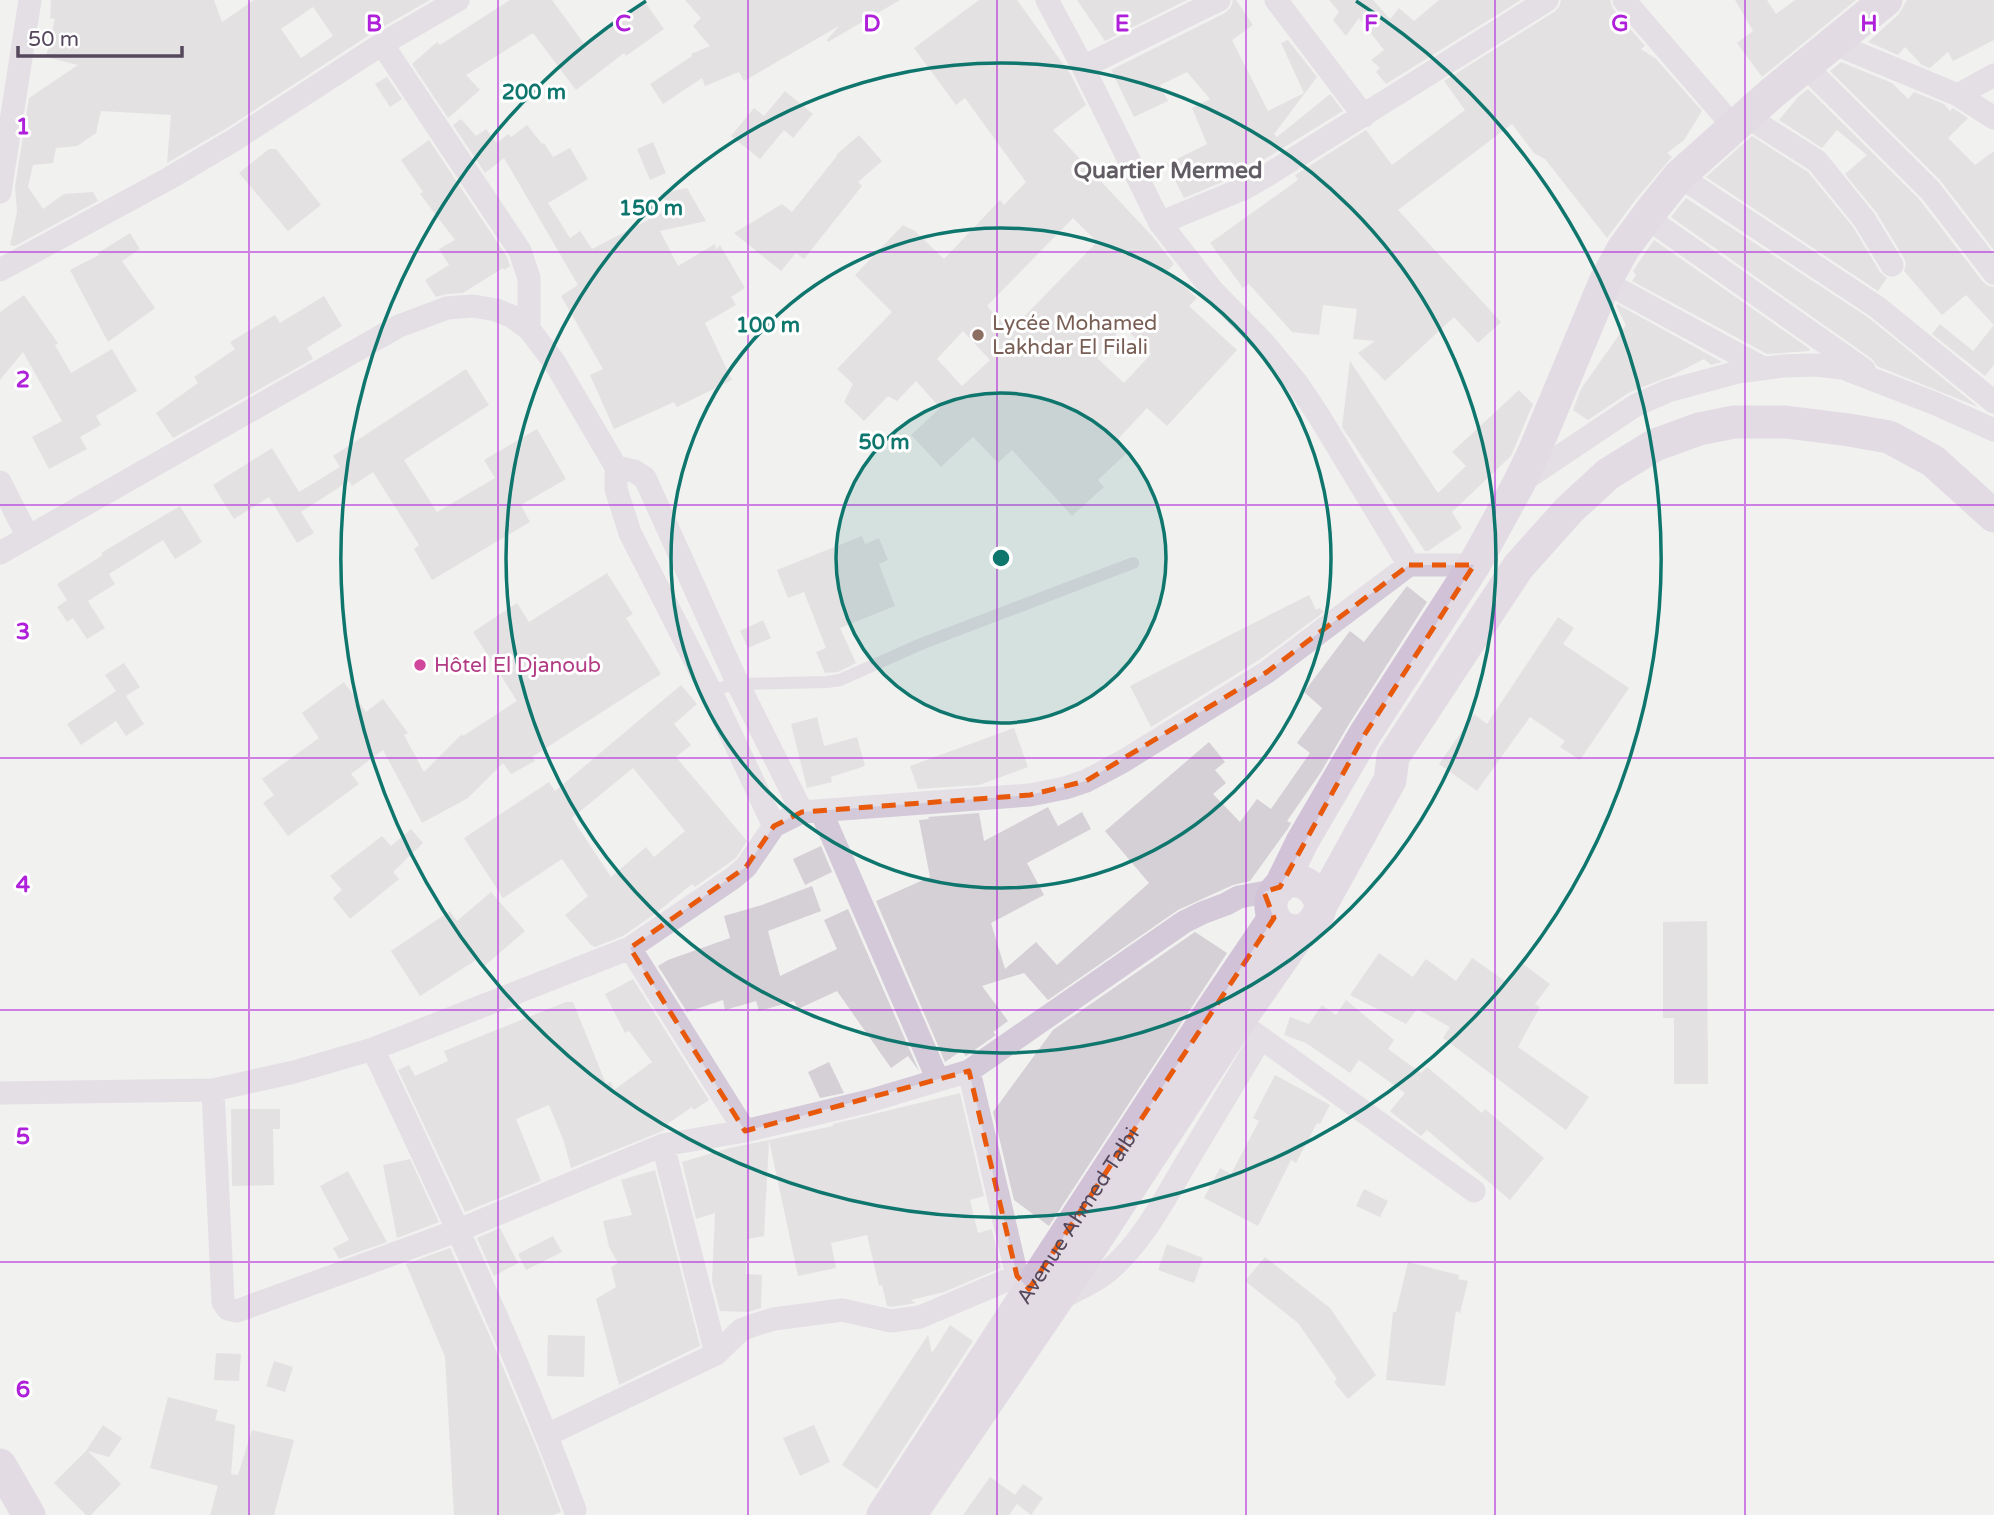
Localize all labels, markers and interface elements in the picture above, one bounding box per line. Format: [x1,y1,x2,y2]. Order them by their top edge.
text: B [366,10,382,38]
text: C [615,10,631,38]
text: D [863,10,881,38]
text: E [1115,10,1129,38]
text: F [1364,10,1378,38]
text: G [1611,10,1629,38]
text: H [1860,10,1878,38]
scale bar [18,14,182,58]
text: 50 m [28,27,79,52]
text: 200 m [502,80,566,105]
text: 1 [16,113,30,141]
district label: Quartier Mermed [1074,157,1262,185]
text: 150 m [619,196,683,221]
place label: Lycée Mohamed Lakhdar El Filali [992,311,1157,360]
text: 100 m [736,313,800,338]
marker: Lycée Mohamed Lakhdar El Filali [970,327,986,343]
text: 2 [16,366,30,394]
text: 50 m [858,430,910,455]
centre of rings [989,546,1013,570]
text: 3 [16,618,30,646]
place label: Hôtel El Djanoub [434,653,601,678]
marker: Hôtel El Djanoub [412,657,428,673]
text: 4 [16,871,31,899]
text: 5 [16,1123,30,1151]
street label: Avenue Ahmed Talbi [1011,1123,1144,1309]
text: 6 [16,1376,30,1404]

